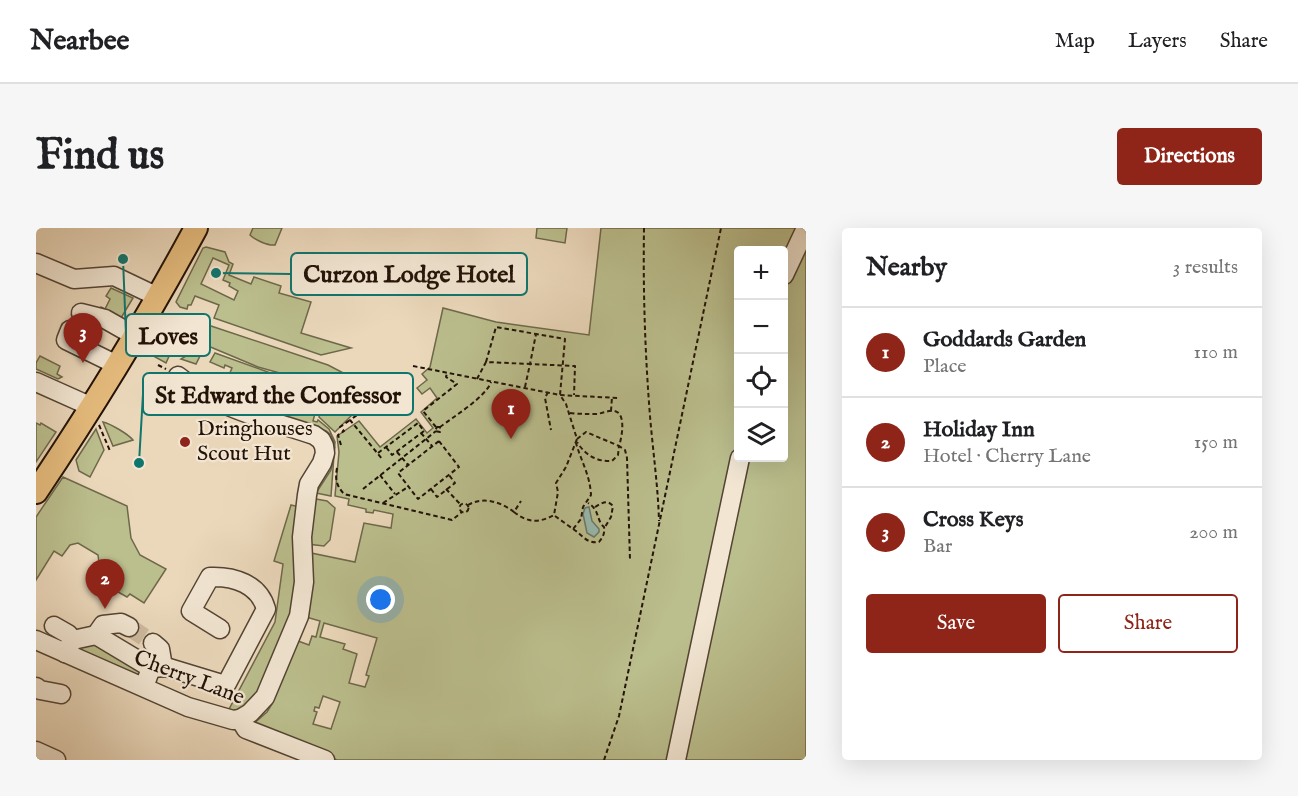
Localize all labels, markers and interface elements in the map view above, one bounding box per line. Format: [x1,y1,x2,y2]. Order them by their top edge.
text: Nearbee [30,24,129,59]
text: Map [1055,28,1095,55]
text: Layers [1128,28,1187,55]
text: Share [1220,28,1268,55]
button: Directions [1117,128,1262,185]
text: Find us [36,130,164,183]
map controls [734,246,788,462]
button: + [734,246,788,300]
text: Nearby [866,251,947,284]
callout: Curzon Lodge Hotel [291,253,527,295]
text: 3 results [1173,255,1238,280]
text: Curzon Lodge Hotel [303,260,515,291]
button: − [734,300,788,354]
pin: 3 [64,314,102,363]
callout: Loves [126,314,210,356]
text: Loves [138,322,199,353]
text: Goddards Garden [923,326,1086,354]
text: 1 [882,340,889,365]
text: 110 m [1194,340,1238,365]
button: locate [734,354,788,408]
text: Place [923,354,966,379]
callout: St Edward the Confessor [143,373,413,415]
text: St Edward the Confessor [155,381,401,412]
pin: 1 [492,390,530,439]
button: layers [734,408,788,462]
place label: Dringhouses Scout Hut [197,415,313,468]
text: Holiday Inn [923,416,1035,444]
text: 2 [881,430,890,455]
text: 150 m [1194,430,1238,455]
marker: Dringhouses Scout Hut [178,435,192,449]
text: Hotel · Cherry Lane [923,444,1091,469]
text: Cross Keys [923,506,1023,534]
text: 3 [882,520,889,545]
text: 200 m [1189,520,1238,545]
text: Bar [923,534,952,559]
pin: 2 [86,560,124,609]
your location [366,585,395,614]
button: Save [866,594,1046,653]
button: Share [1058,594,1238,653]
street label: Cherry Lane [130,644,248,712]

